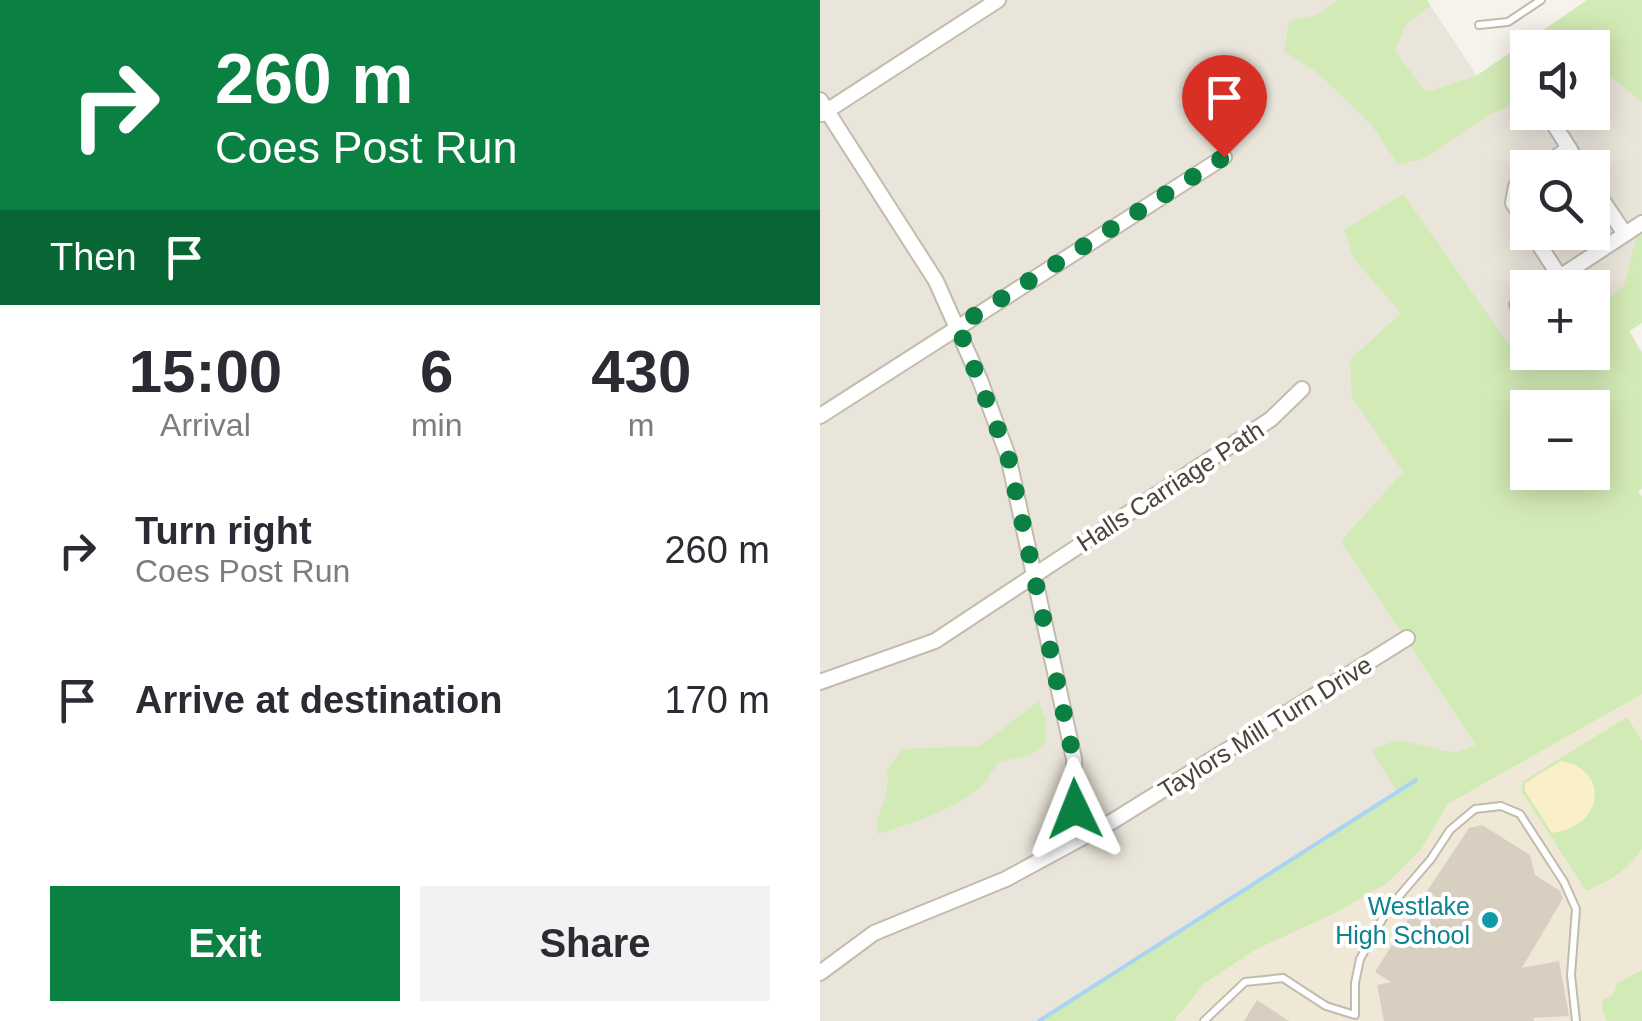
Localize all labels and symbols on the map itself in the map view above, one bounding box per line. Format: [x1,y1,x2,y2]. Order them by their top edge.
pin [1182,55,1267,158]
street label: Halls Carriage Path [1071,415,1269,557]
street label: Taylors Mill Turn Drive [1153,650,1377,804]
position arrow [1023,757,1127,861]
place label: Westlake High School [1335,892,1470,949]
marker: Westlake High School [1479,909,1501,931]

